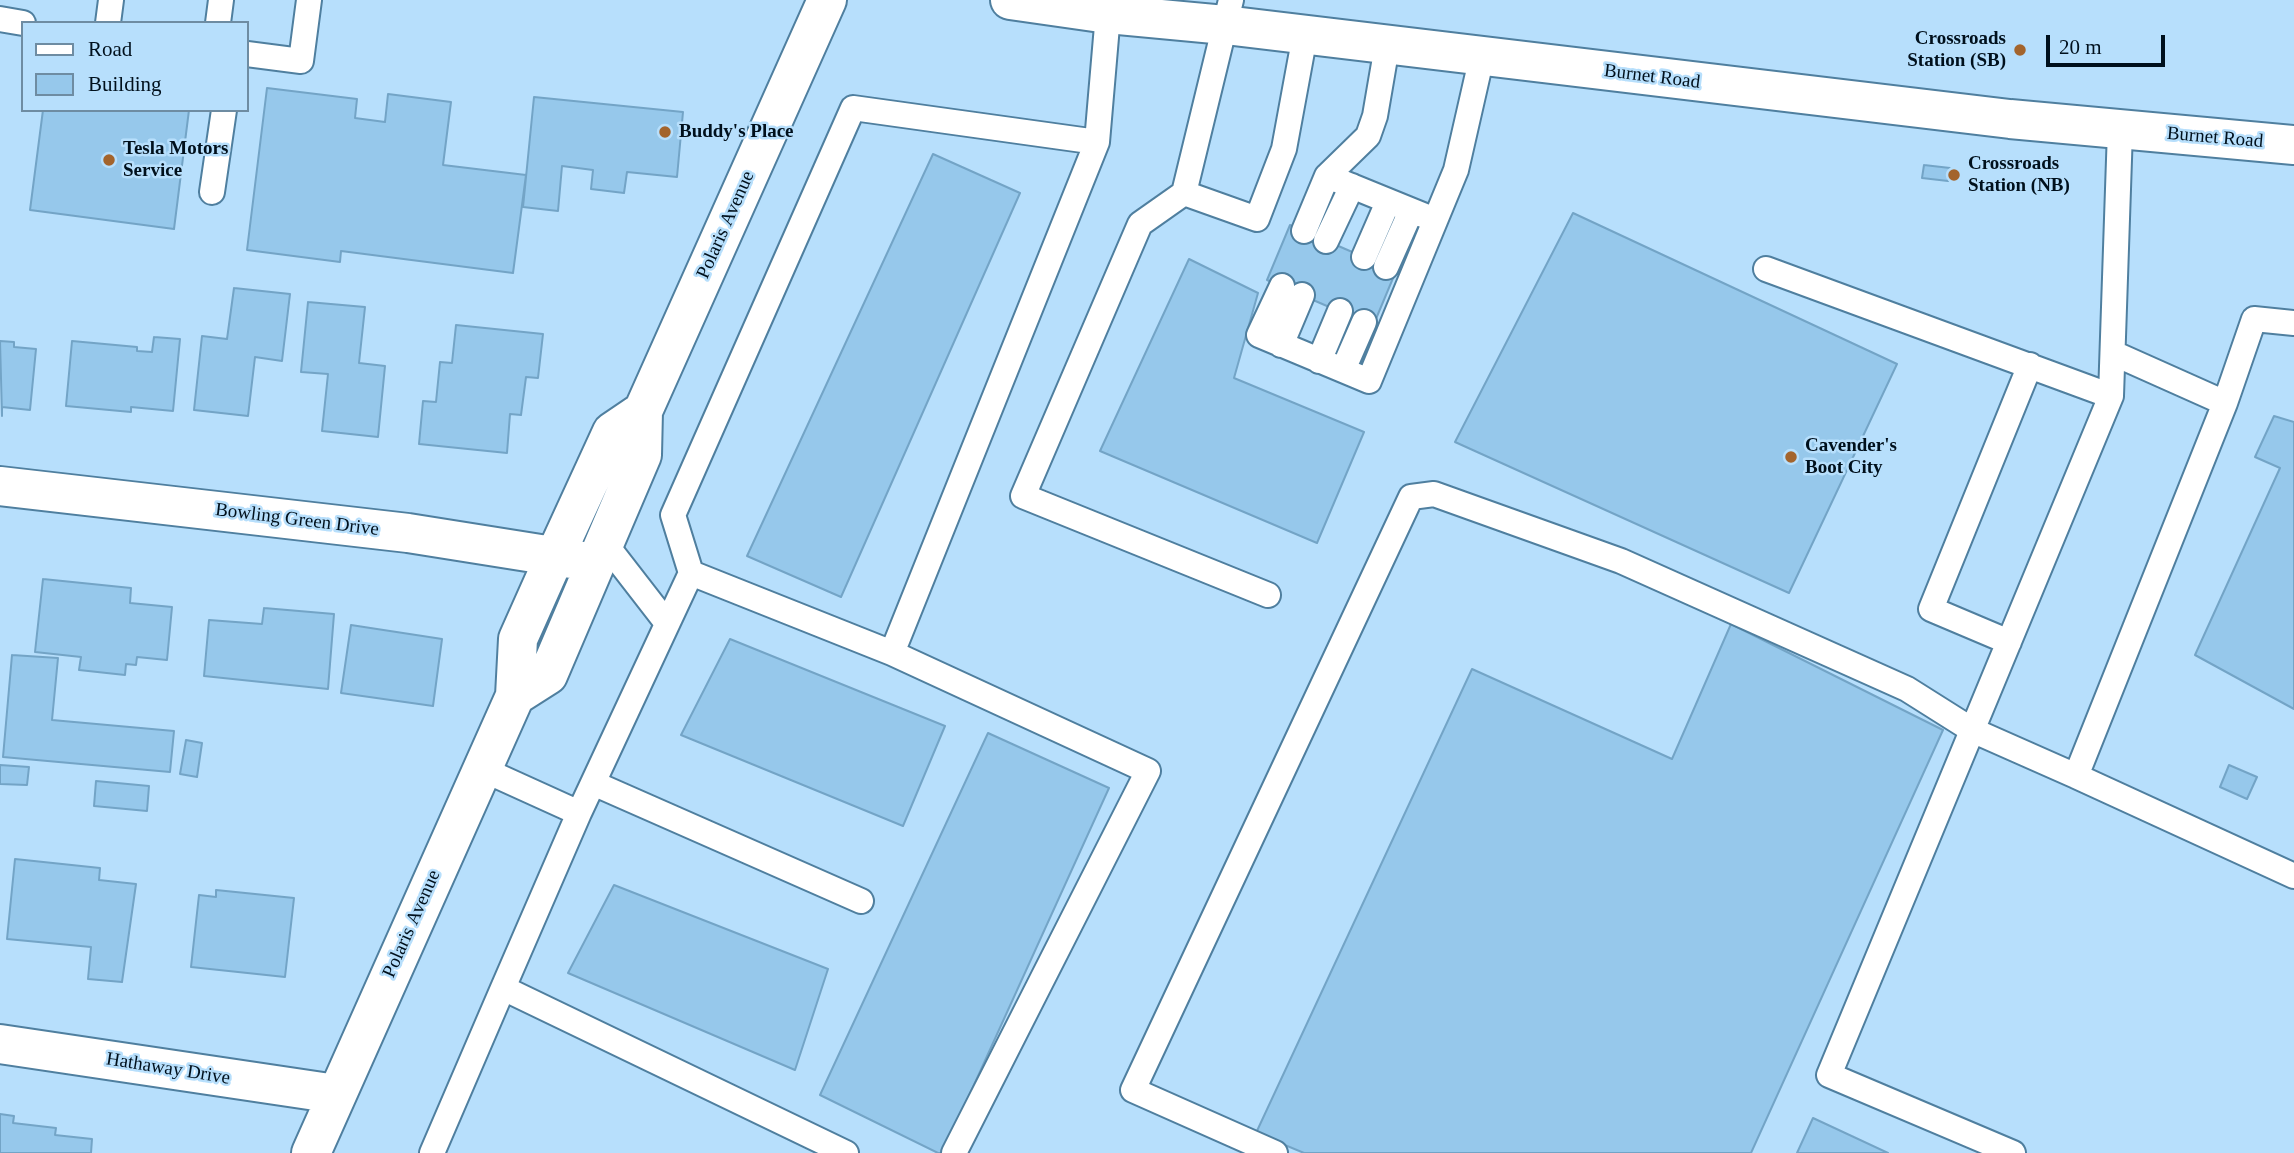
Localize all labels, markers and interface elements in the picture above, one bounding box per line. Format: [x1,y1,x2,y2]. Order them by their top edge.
legend [21,21,248,112]
scale bar [2049,21,2168,65]
place label: Crossroads Station (SB) [1907,28,2006,72]
text: 20 m [2059,35,2102,59]
text: Road [88,37,132,61]
marker: Crossroads Station (SB) [2012,42,2028,58]
street label: Burnet Road [1603,60,1701,94]
text: Building [88,72,162,96]
place label: Buddy's Place [679,121,794,143]
street label: Burnet Road [2166,122,2264,154]
marker: Buddy's Place [657,124,673,140]
place label: Tesla Motors Service [123,138,228,182]
marker: Tesla Motors Service [101,152,117,168]
place label: Crossroads Station (NB) [1968,153,2070,197]
marker: Crossroads Station (NB) [1946,167,1962,183]
street label: Polaris Avenue [692,168,760,282]
place label: Cavender's Boot City [1805,435,1897,479]
marker: Cavender's Boot City [1783,449,1799,465]
street label: Bowling Green Drive [214,499,380,541]
street label: Polaris Avenue [378,867,446,981]
street label: Hathaway Drive [104,1048,232,1090]

